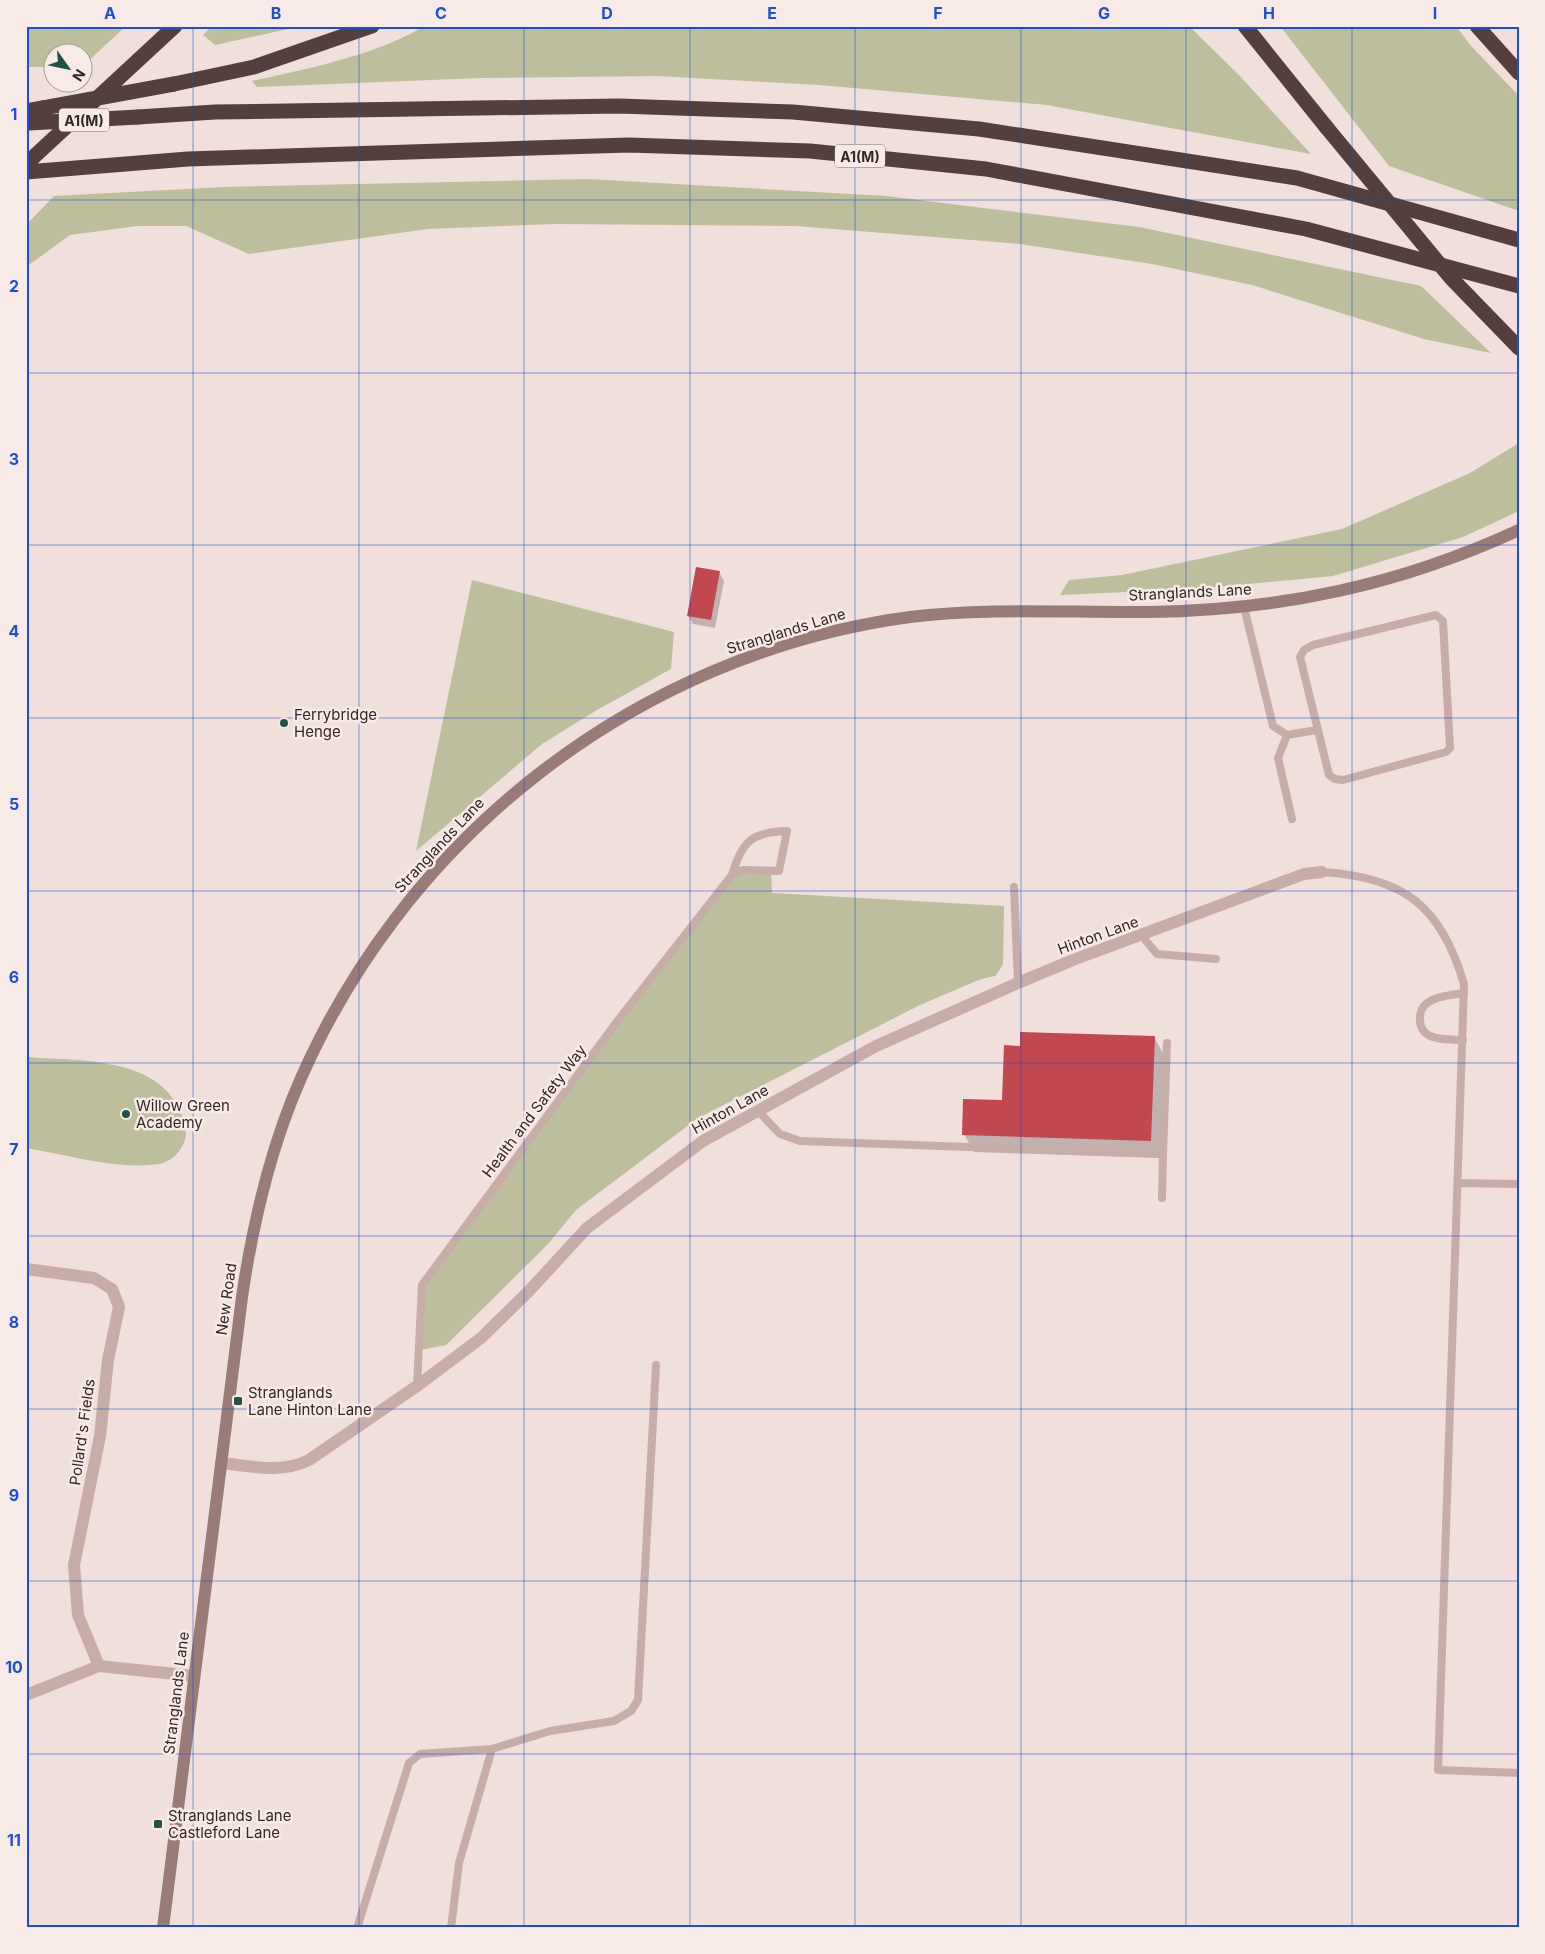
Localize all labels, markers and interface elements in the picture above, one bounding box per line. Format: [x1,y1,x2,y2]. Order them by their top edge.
text: A [104,3,116,23]
text: B [271,3,281,23]
text: C [435,3,447,23]
text: D [601,3,613,23]
text: E [767,3,777,23]
text: F [933,3,943,23]
text: G [1098,3,1110,23]
text: H [1263,3,1275,23]
text: I [1433,3,1437,23]
north arrow [42,42,92,92]
text: N [69,66,89,84]
text: 1 [11,104,17,124]
road number: A1(M) [59,108,109,132]
road number: A1(M) [835,144,885,168]
text: 2 [9,276,19,296]
text: 3 [9,449,19,469]
street label: Stranglands Lane [1128,579,1252,605]
street label: Stranglands Lane [724,604,848,658]
text: 4 [9,621,20,641]
place label: Ferrybridge Henge [294,705,377,741]
marker: Ferrybridge Henge [278,717,290,729]
street label: Stranglands Lane [390,793,488,897]
text: 5 [9,794,19,814]
street label: Hinton Lane [1055,912,1141,958]
text: 6 [9,967,19,987]
street label: Health and Safety Way [478,1040,590,1181]
street label: Hinton Lane [688,1080,772,1138]
place label: Willow Green Academy [136,1096,230,1132]
marker: Willow Green Academy [120,1108,132,1120]
text: 7 [9,1139,19,1159]
street label: New Road [212,1262,240,1336]
text: 8 [9,1312,19,1332]
street label: Pollard's Fields [65,1377,99,1486]
place label: Stranglands Lane Hinton Lane [248,1383,372,1419]
marker: Stranglands Lane Hinton Lane [232,1395,244,1407]
text: 9 [9,1485,19,1505]
street label: Stranglands Lane [159,1631,193,1755]
text: 10 [5,1657,23,1677]
place label: Stranglands Lane Castleford Lane [168,1806,291,1842]
marker: Stranglands Lane Castleford Lane [152,1818,164,1830]
text: 11 [7,1830,21,1850]

